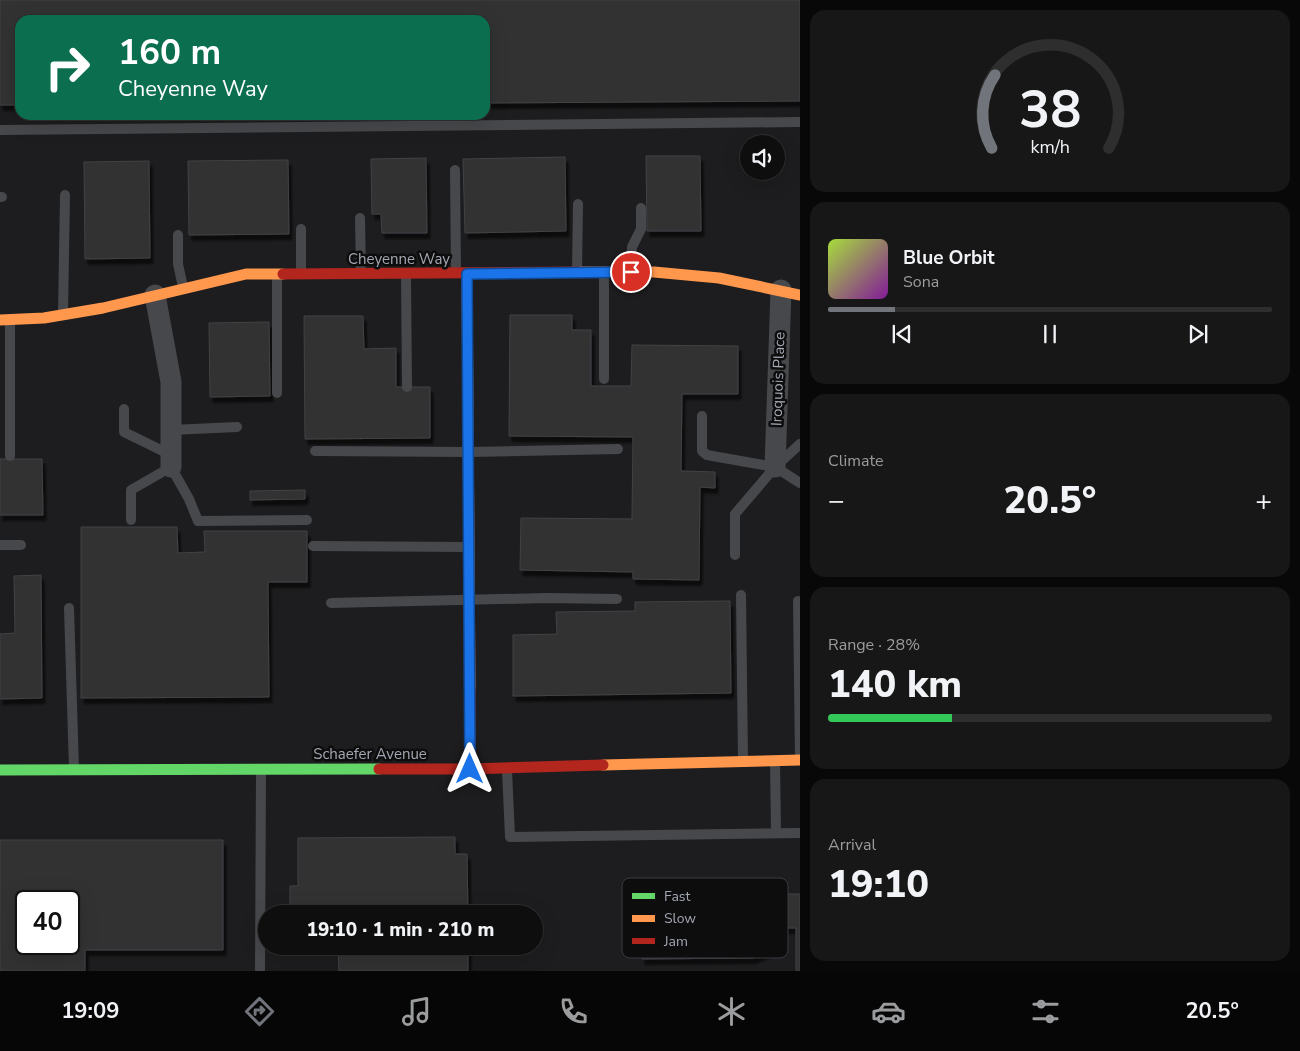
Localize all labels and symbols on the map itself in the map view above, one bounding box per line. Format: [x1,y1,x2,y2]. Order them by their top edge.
street label: Cheyenne Way [348,249,450,269]
pin [610,251,652,293]
street label: Iroquois Place [766,332,790,426]
position arrow [443,742,495,794]
street label: Schaefer Avenue [313,744,427,764]
legend [622,878,788,958]
text: Fast [664,887,690,906]
speed limit sign: 40 [15,890,80,955]
text: Slow [664,909,696,928]
text: Jam [663,932,688,951]

